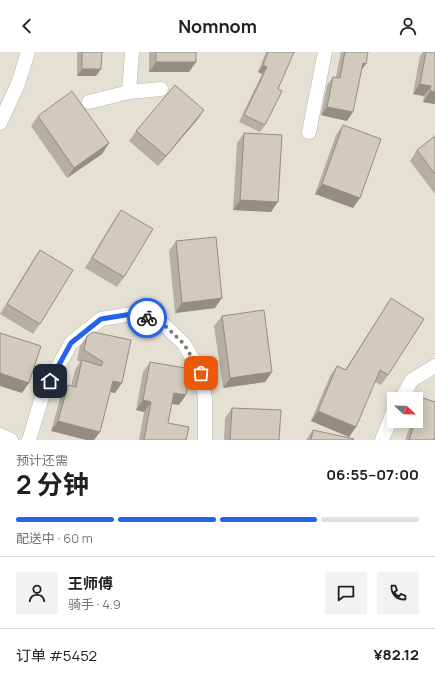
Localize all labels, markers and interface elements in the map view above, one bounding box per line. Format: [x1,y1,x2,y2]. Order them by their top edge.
text: Nomnom [178,14,257,38]
icon: back [16,15,38,37]
icon: person [397,15,419,37]
courier [127,298,167,338]
icon: bike [136,307,158,329]
pin [184,356,218,390]
icon: bag [190,362,212,384]
pin [33,364,67,398]
icon: home [39,370,61,392]
north arrow [387,392,423,428]
map controls [387,392,423,428]
text: 预计还需 [16,451,68,469]
text: 06:55–07:00 [326,464,419,485]
text: 2 分钟 [16,466,89,502]
text: 配送中 · 60 m [16,529,93,547]
button: person [16,572,58,614]
button: chat [325,572,367,614]
button: phone [377,572,419,614]
text: 王师傅 [68,573,113,594]
text: 骑手 · 4.9 [68,595,121,613]
text: ¥82.12 [373,644,419,665]
text: 订单 #5452 [16,645,97,666]

